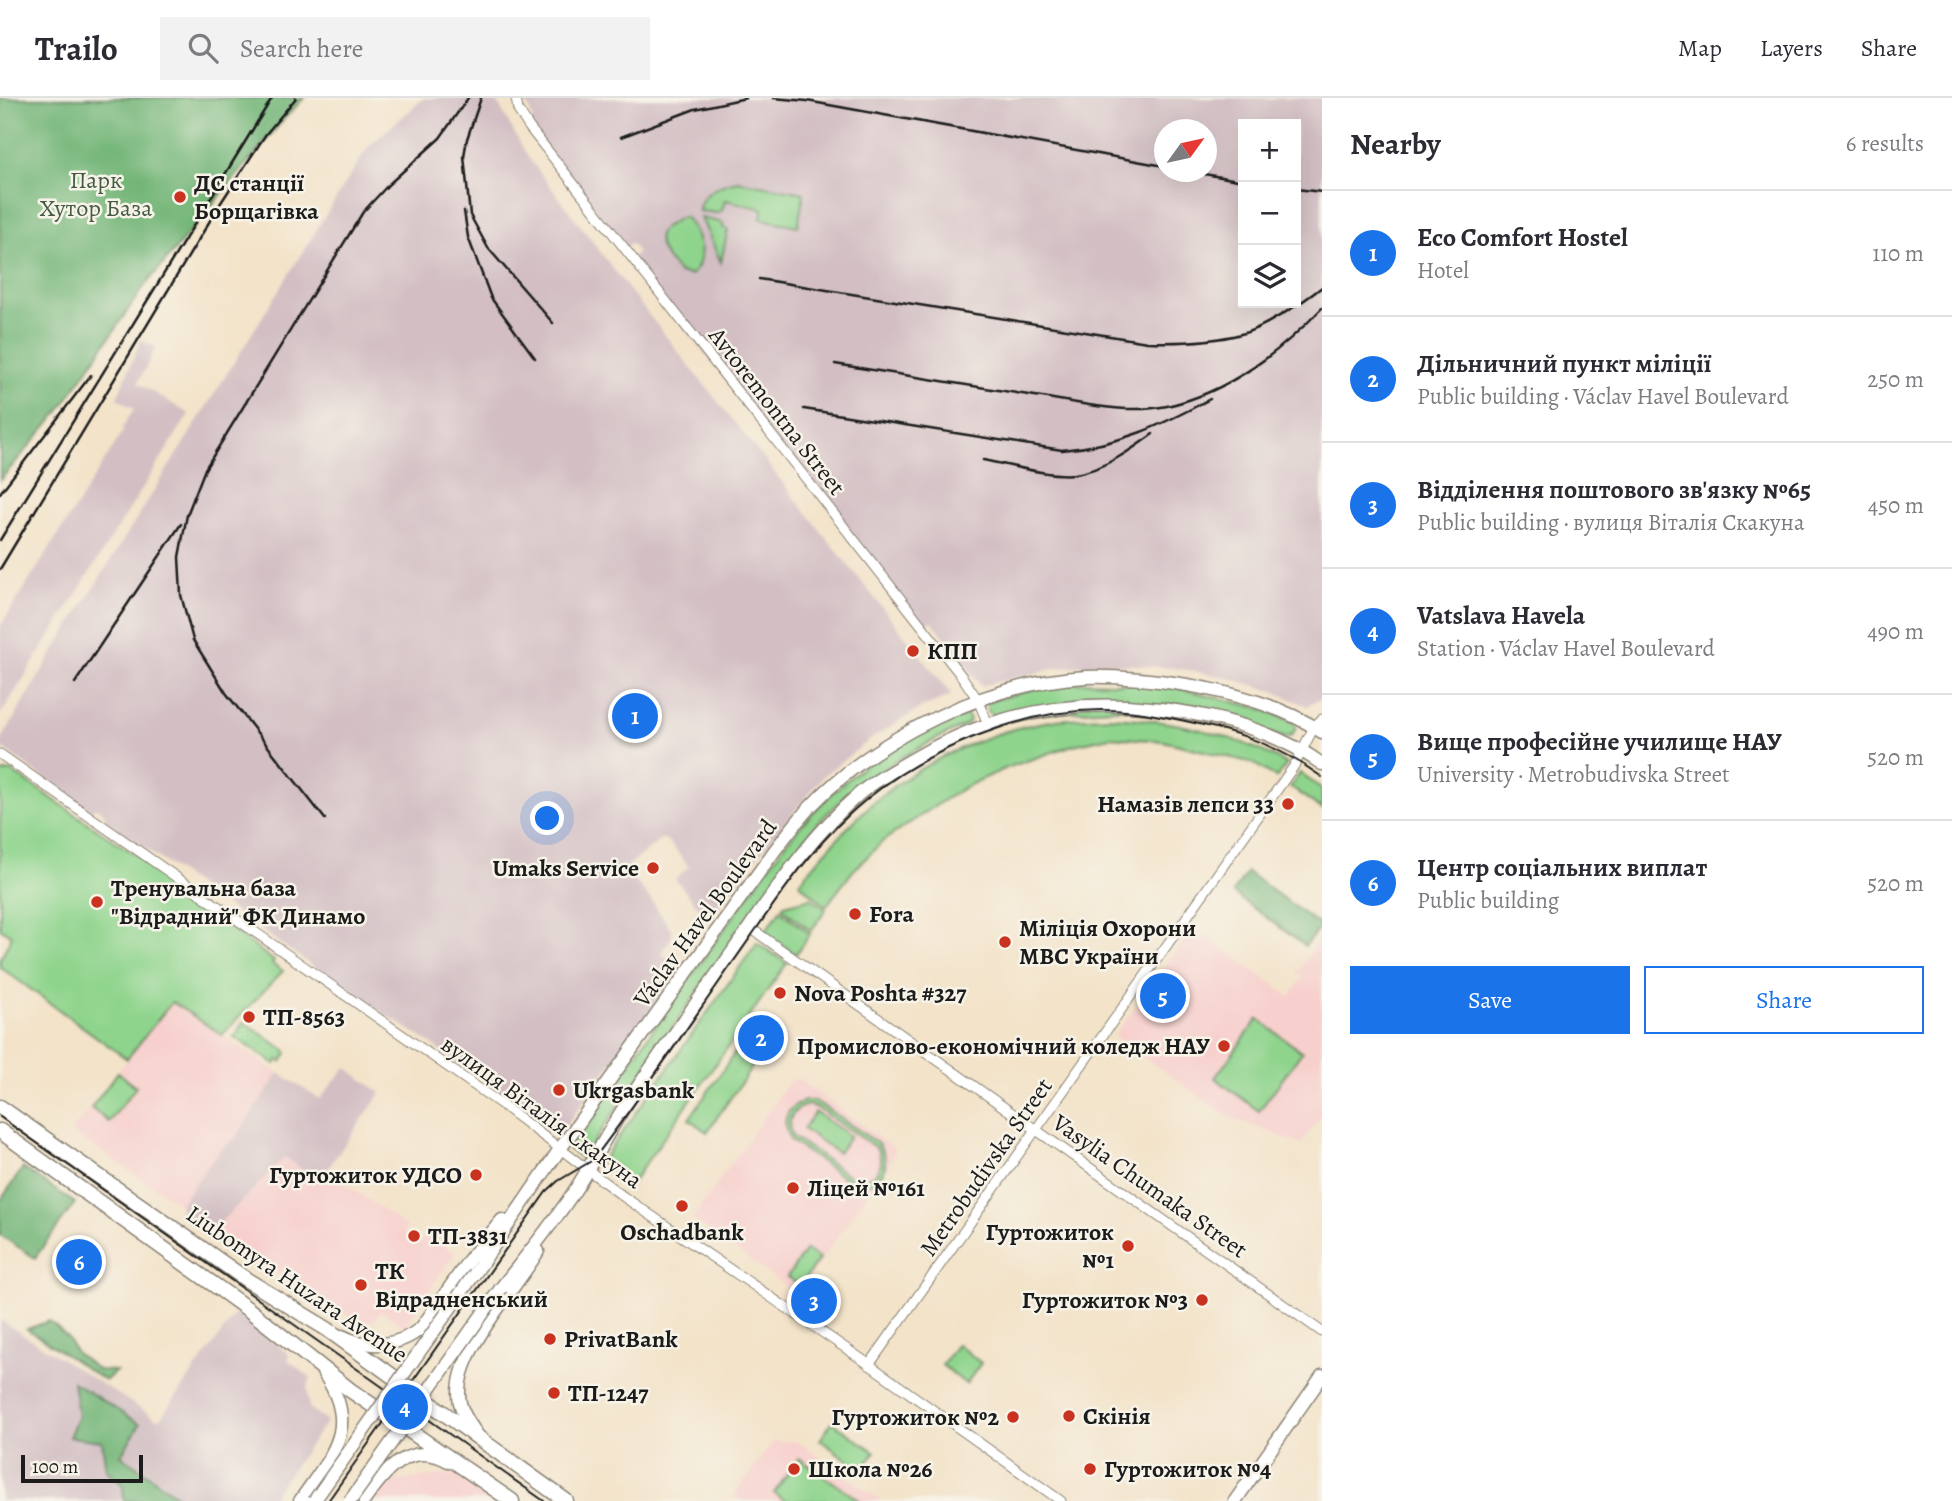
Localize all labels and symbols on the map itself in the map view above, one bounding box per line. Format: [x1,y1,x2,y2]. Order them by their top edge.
north arrow [1154,119,1217,182]
park label: Парк Хутор База [40,164,152,224]
place label: ДС станції Борщагівка [194,167,319,227]
marker: ДС станції Борщагівка [172,189,188,205]
street label: Avtoremontna Street [701,320,853,502]
place label: КПП [927,635,978,667]
marker: КПП [905,643,921,659]
pin: 1 [612,690,658,742]
place label: Намазів лепси 33 [1097,788,1274,820]
marker: Намазів лепси 33 [1280,796,1296,812]
your location [530,801,564,835]
street label: Václav Havel Boulevard [625,812,784,1014]
place label: Umaks Service [492,852,639,884]
marker: Umaks Service [645,860,661,876]
place label: Тренувальна база "Відрадний" ФК Динамо [111,872,365,932]
marker: Тренувальна база "Відрадний" ФК Динамо [89,894,105,910]
place label: Fora [869,898,915,930]
marker: Fora [847,906,863,922]
place label: Міліція Охорони МВС України [1019,912,1196,972]
marker: Міліція Охорони МВС України [997,934,1013,950]
pin: 5 [1140,970,1186,1022]
place label: Nova Poshta #327 [794,977,967,1009]
marker: Nova Poshta #327 [772,985,788,1001]
place label: ТП-8563 [263,1001,345,1033]
marker: ТП-8563 [241,1009,257,1025]
pin: 2 [738,1012,784,1064]
street label: вулиця Віталія Скакуна [435,1028,649,1196]
place label: Промислово-економічний коледж НАУ [797,1030,1211,1062]
marker: Промислово-економічний коледж НАУ [1216,1038,1232,1054]
street label: Metrobudivska Street [912,1071,1060,1263]
place label: Ukrgasbank [573,1074,695,1106]
marker: Ukrgasbank [551,1082,567,1098]
street label: Vasylia Chumaka Street [1045,1106,1254,1265]
place label: Гуртожиток УДСО [269,1159,462,1191]
marker: Гуртожиток УДСО [468,1167,484,1183]
place label: Ліцей №161 [807,1172,925,1204]
marker: Ліцей №161 [785,1180,801,1196]
street label: Liubomyra Huzara Avenue [180,1198,414,1370]
marker: Oschadbank [674,1198,690,1214]
place label: Oschadbank [620,1216,744,1248]
place label: Гуртожиток №1 [986,1216,1114,1276]
place label: ТП-3831 [428,1220,508,1252]
marker: ТП-3831 [406,1228,422,1244]
pin: 6 [56,1236,102,1288]
marker: Гуртожиток №1 [1120,1238,1136,1254]
place label: ТК Відрадненський [375,1255,548,1315]
pin: 3 [791,1275,837,1327]
marker: ТК Відрадненський [353,1277,369,1293]
place label: Гуртожиток №3 [1022,1284,1188,1316]
marker: Гуртожиток №3 [1194,1292,1210,1308]
place label: PrivatBank [564,1323,678,1355]
marker: PrivatBank [542,1331,558,1347]
place label: ТП-1247 [568,1377,649,1409]
pin: 4 [382,1381,428,1433]
marker: ТП-1247 [546,1385,562,1401]
place label: Скінія [1083,1400,1151,1432]
place label: Гуртожиток №2 [831,1401,999,1433]
marker: Скінія [1061,1408,1077,1424]
marker: Гуртожиток №2 [1005,1409,1021,1425]
scale bar [21,1452,144,1484]
place label: Школа №26 [808,1453,933,1485]
place label: Гуртожиток №4 [1104,1453,1271,1485]
marker: Школа №26 [786,1461,802,1477]
marker: Гуртожиток №4 [1082,1461,1098,1477]

